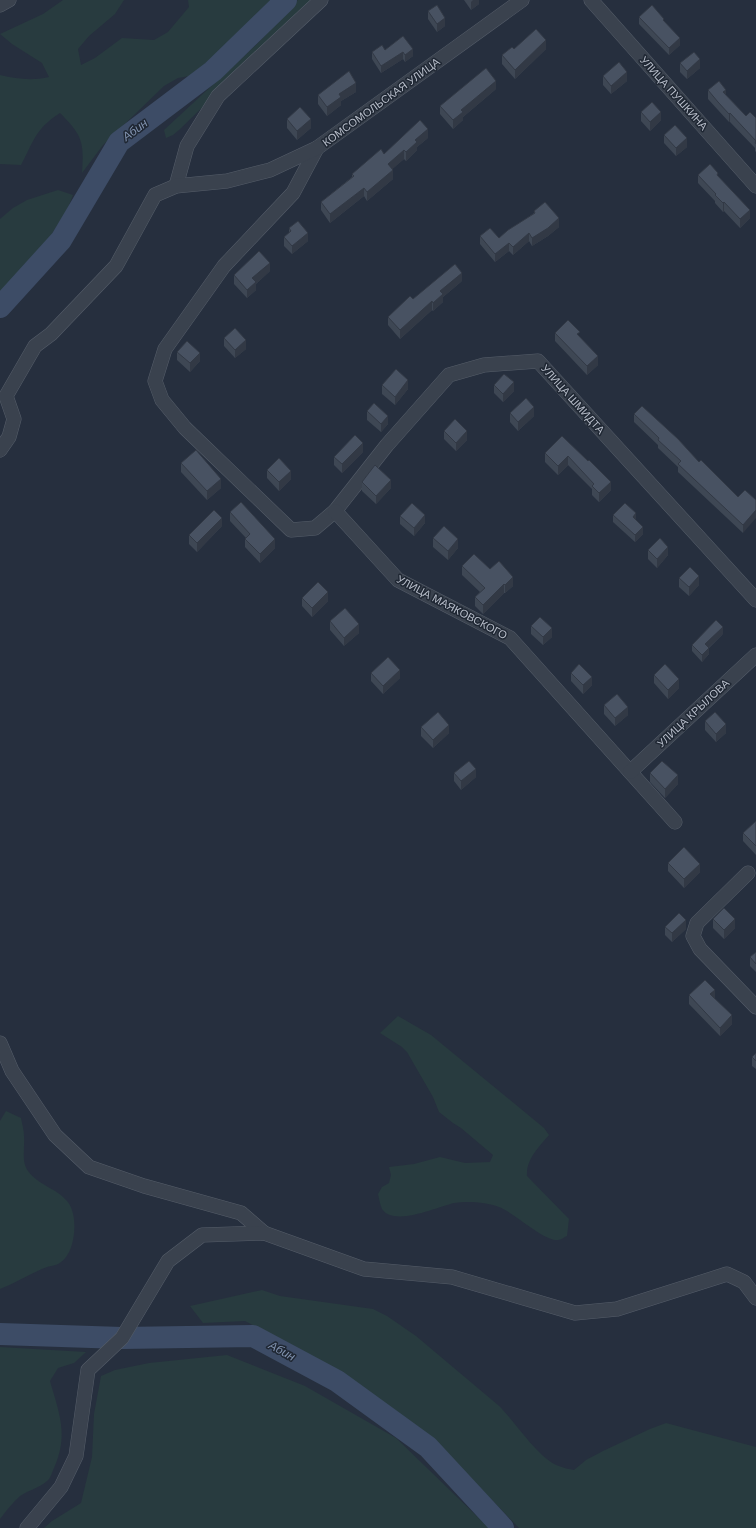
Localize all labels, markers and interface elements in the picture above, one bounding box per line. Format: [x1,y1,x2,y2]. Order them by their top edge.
street label: УЛИЦА ПУШКИНА [638,54,711,133]
street label: КОМСОМОЛЬСКАЯ УЛИЦА [320,55,442,149]
water label: Абин [119,116,151,145]
street label: УЛИЦА ШМИДТА [539,362,608,436]
street label: УЛИЦА МАЯКОВСКОГО [395,573,510,641]
street label: УЛИЦА КРЫЛОВА [655,676,732,749]
water label: Абин [266,1338,298,1364]

